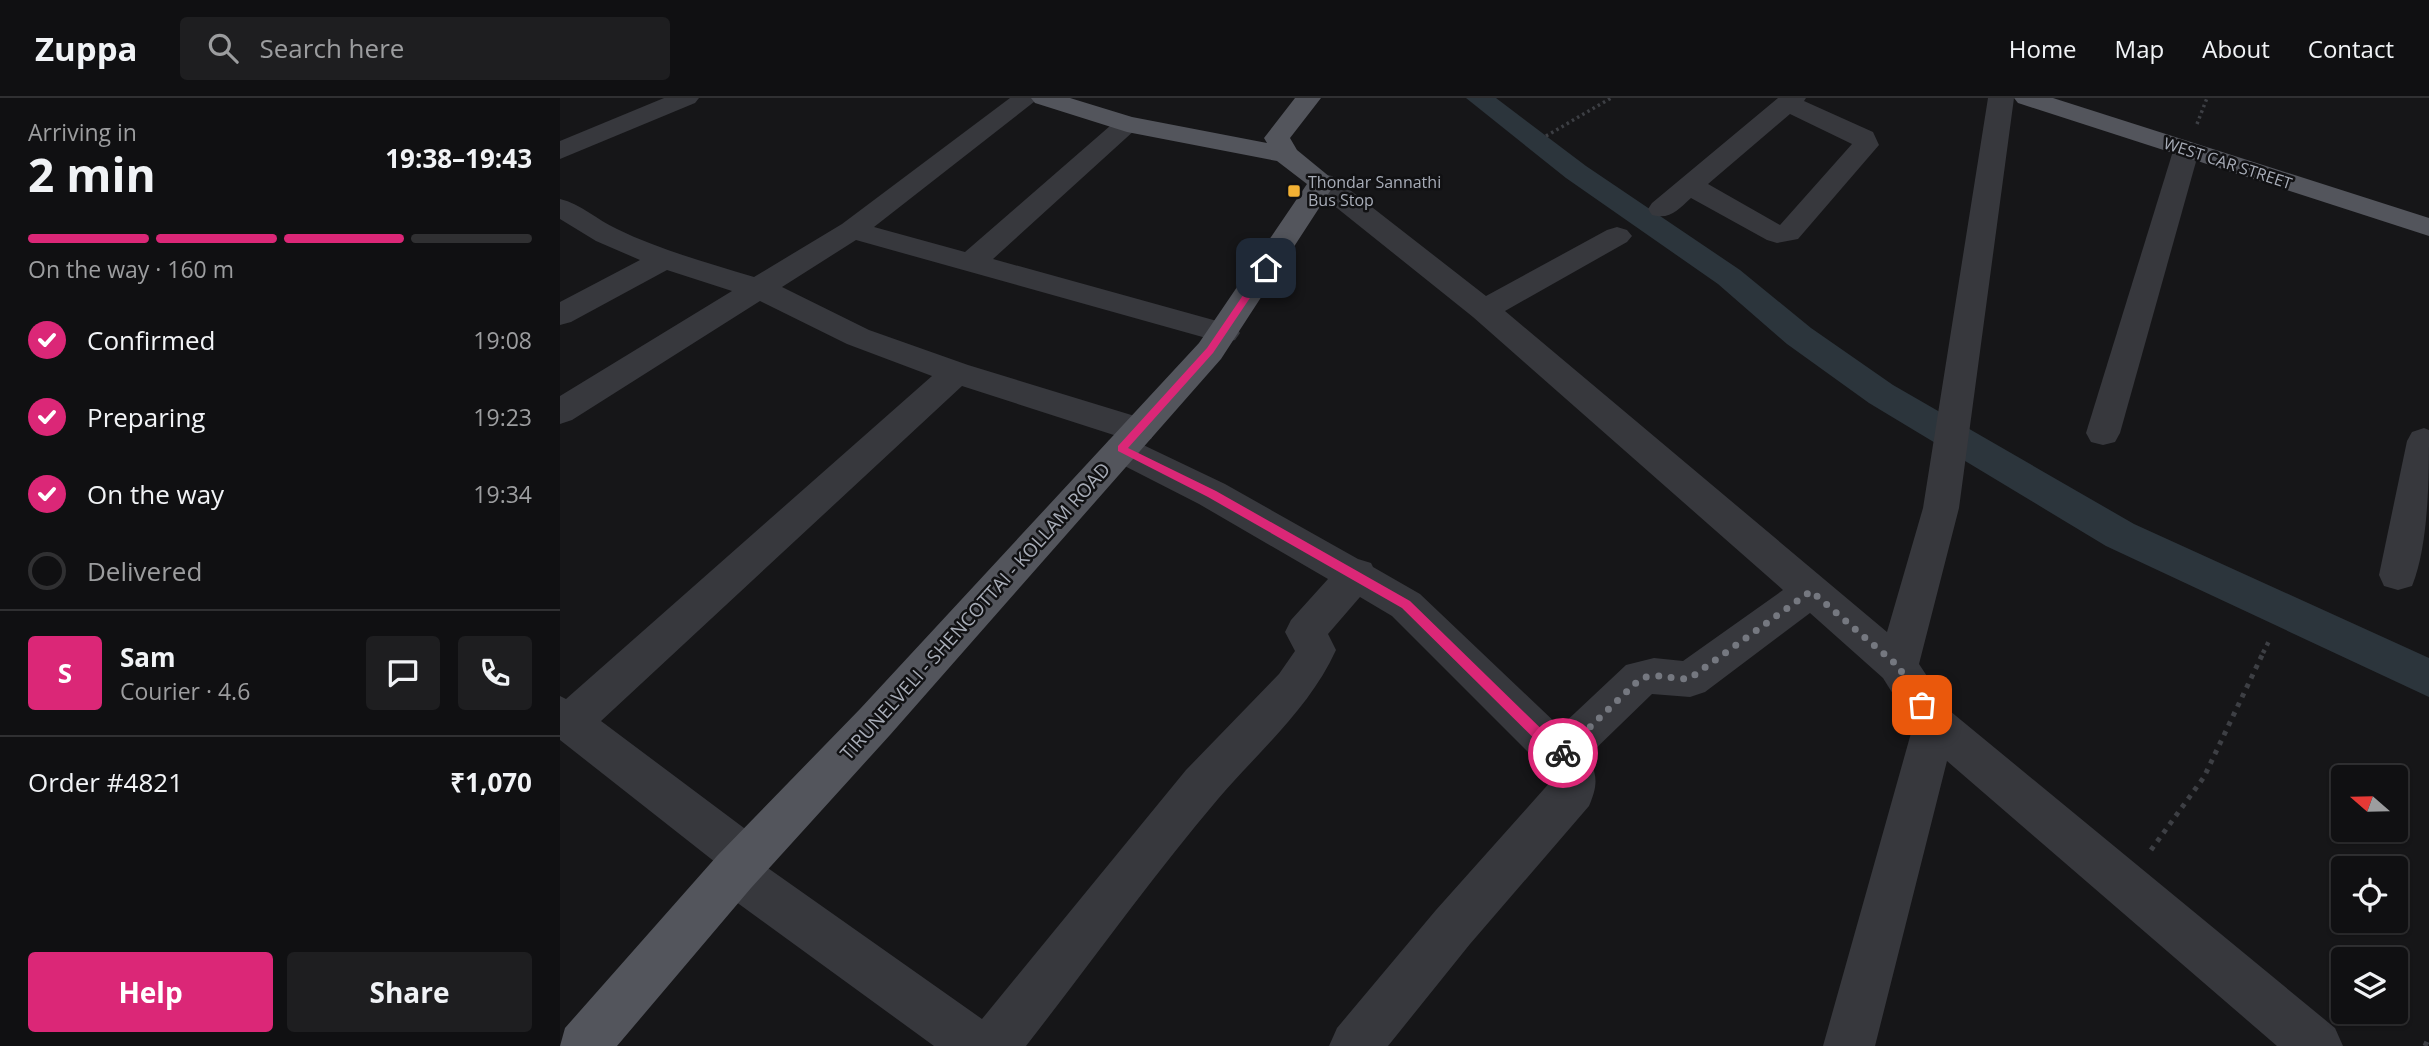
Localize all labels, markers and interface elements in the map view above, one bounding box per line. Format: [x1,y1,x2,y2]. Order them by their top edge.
search box [180,17,670,80]
text: Zuppa [35,26,138,71]
icon: search [204,29,242,67]
text: Search here [260,30,404,66]
text: Home [2009,32,2077,65]
text: Map [2115,32,2164,65]
text: About [2202,32,2270,65]
text: Contact [2308,32,2394,65]
text: Arriving in [28,116,137,148]
street label: WEST CAR STREET [2161,132,2295,194]
text: 19:38–19:43 [385,140,532,176]
text: 2 min [28,143,156,205]
place label: Thondar Sannathi Bus Stop [1308,171,1441,211]
marker: Thondar Sannathi Bus Stop [1286,183,1302,199]
pin [1236,238,1296,298]
icon: home [1247,249,1285,287]
text: On the way · 160 m [28,253,234,285]
icon: check [28,321,66,359]
text: Confirmed [87,322,215,358]
text: 19:08 [473,324,532,356]
icon: check [28,398,66,436]
text: Preparing [87,399,205,435]
text: 19:23 [473,401,532,433]
street label: TIRUNELVELI - SHENCOTTAI - KOLLAM ROAD [834,457,1116,765]
icon: check [28,475,66,513]
text: On the way [87,476,224,512]
text: 19:34 [473,478,532,510]
text: Delivered [87,553,202,589]
button: chat [366,636,440,710]
button: phone [458,636,532,710]
text: Sam [120,639,176,675]
text: S [58,655,72,691]
text: Courier · 4.6 [120,675,250,707]
pin [1892,675,1952,735]
icon: bag [1903,686,1941,724]
courier [1528,718,1598,788]
icon: bike [1544,734,1582,772]
text: Order #4821 [28,764,183,800]
text: ₹1,070 [450,764,532,800]
north arrow [2331,765,2408,842]
map controls [2331,765,2408,1024]
button: locate [2331,856,2408,933]
button: layers [2331,947,2408,1024]
button: Help [28,952,273,1032]
button: Share [287,952,532,1032]

